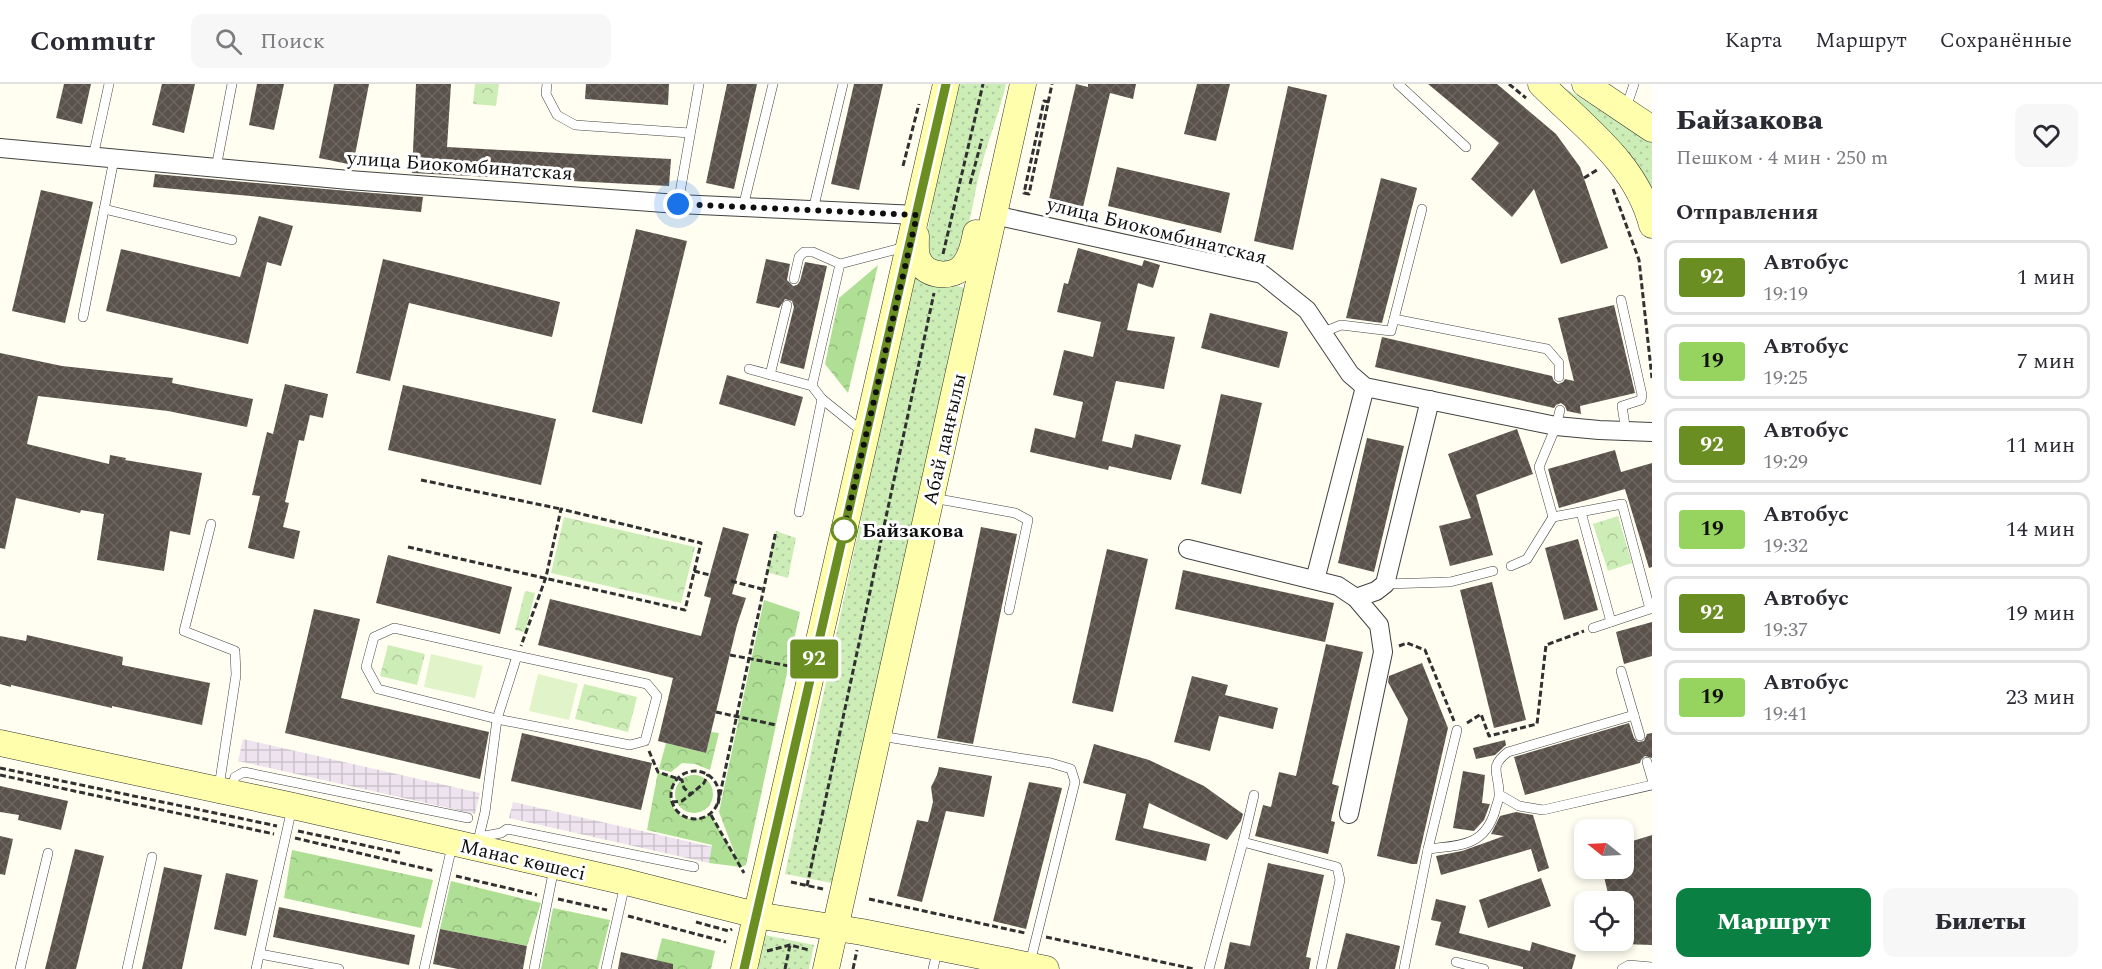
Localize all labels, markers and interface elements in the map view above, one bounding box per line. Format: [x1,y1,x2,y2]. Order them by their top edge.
search box [191,14,611,68]
text: Commutr [30,20,155,63]
icon: search [212,25,245,58]
text: Поиск [260,25,325,58]
text: Карта [1725,25,1782,57]
text: Маршрут [1815,25,1907,57]
text: Сохранённые [1940,25,2072,57]
text: Байзакова [1676,99,1823,142]
button: heart [2015,104,2078,167]
street label: улица Биокомбинатская [345,143,574,189]
text: Пешком · 4 мин · 250 m [1676,143,1888,173]
your location [663,189,693,219]
street label: улица Биокомбинатская [1043,189,1270,273]
text: Отправления [1676,196,1818,229]
text: Автобус [1763,246,1849,279]
text: 92 [1700,261,1724,293]
text: 1 мин [2017,261,2075,294]
text: 19:19 [1763,279,1808,309]
text: Автобус [1763,330,1849,363]
text: 19 [1700,345,1724,377]
text: 7 мин [2017,345,2075,378]
text: 19:25 [1763,363,1808,393]
street label: Абай даңғылы [915,371,975,508]
text: Автобус [1763,414,1849,447]
text: 92 [1700,429,1724,461]
text: 11 мин [2006,429,2075,462]
text: 19:29 [1763,447,1808,477]
text: Автобус [1763,498,1849,531]
text: 19 [1700,513,1724,545]
text: 14 мин [2006,513,2075,546]
place label: Байзакова [862,516,964,546]
marker: Байзакова [831,517,857,543]
text: 19:32 [1763,531,1808,561]
text: Автобус [1763,582,1849,615]
text: 92 [1700,597,1724,629]
text: 19 мин [2006,597,2075,630]
text: 19:37 [1763,615,1808,645]
line badge: 92 [787,640,841,678]
text: 92 [802,643,826,675]
text: Автобус [1763,666,1849,699]
text: 19 [1700,681,1724,713]
text: 23 мин [2006,681,2075,714]
text: 19:41 [1763,699,1808,729]
north arrow [1574,819,1634,879]
map controls [1574,819,1634,951]
street label: Манас көшесі [457,831,589,889]
button: Маршрут [1676,888,1871,957]
button: Билеты [1883,888,2078,957]
button: locate [1574,891,1634,951]

